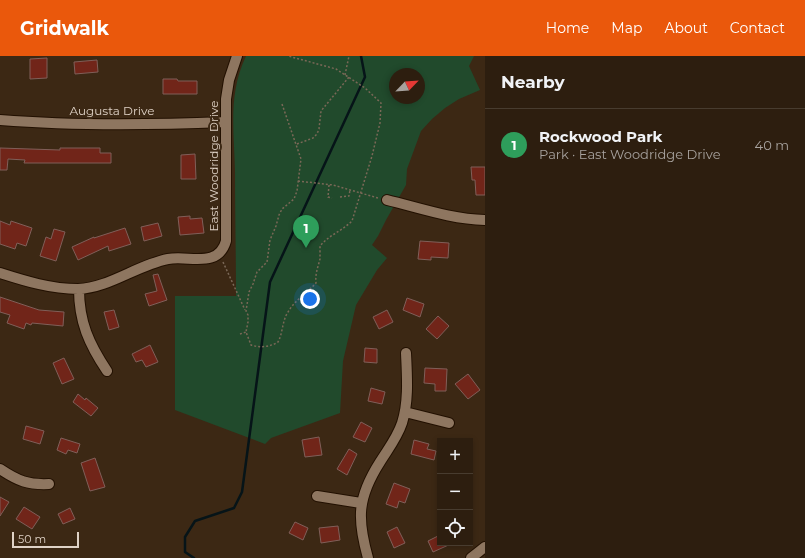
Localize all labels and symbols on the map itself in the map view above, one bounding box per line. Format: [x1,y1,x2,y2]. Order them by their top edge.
north arrow [389,68,425,104]
street label: East Woodridge Drive [206,101,221,231]
street label: Augusta Drive [70,103,154,118]
pin: 1 [293,215,319,248]
your location [300,289,320,309]
scale bar [12,530,79,549]

